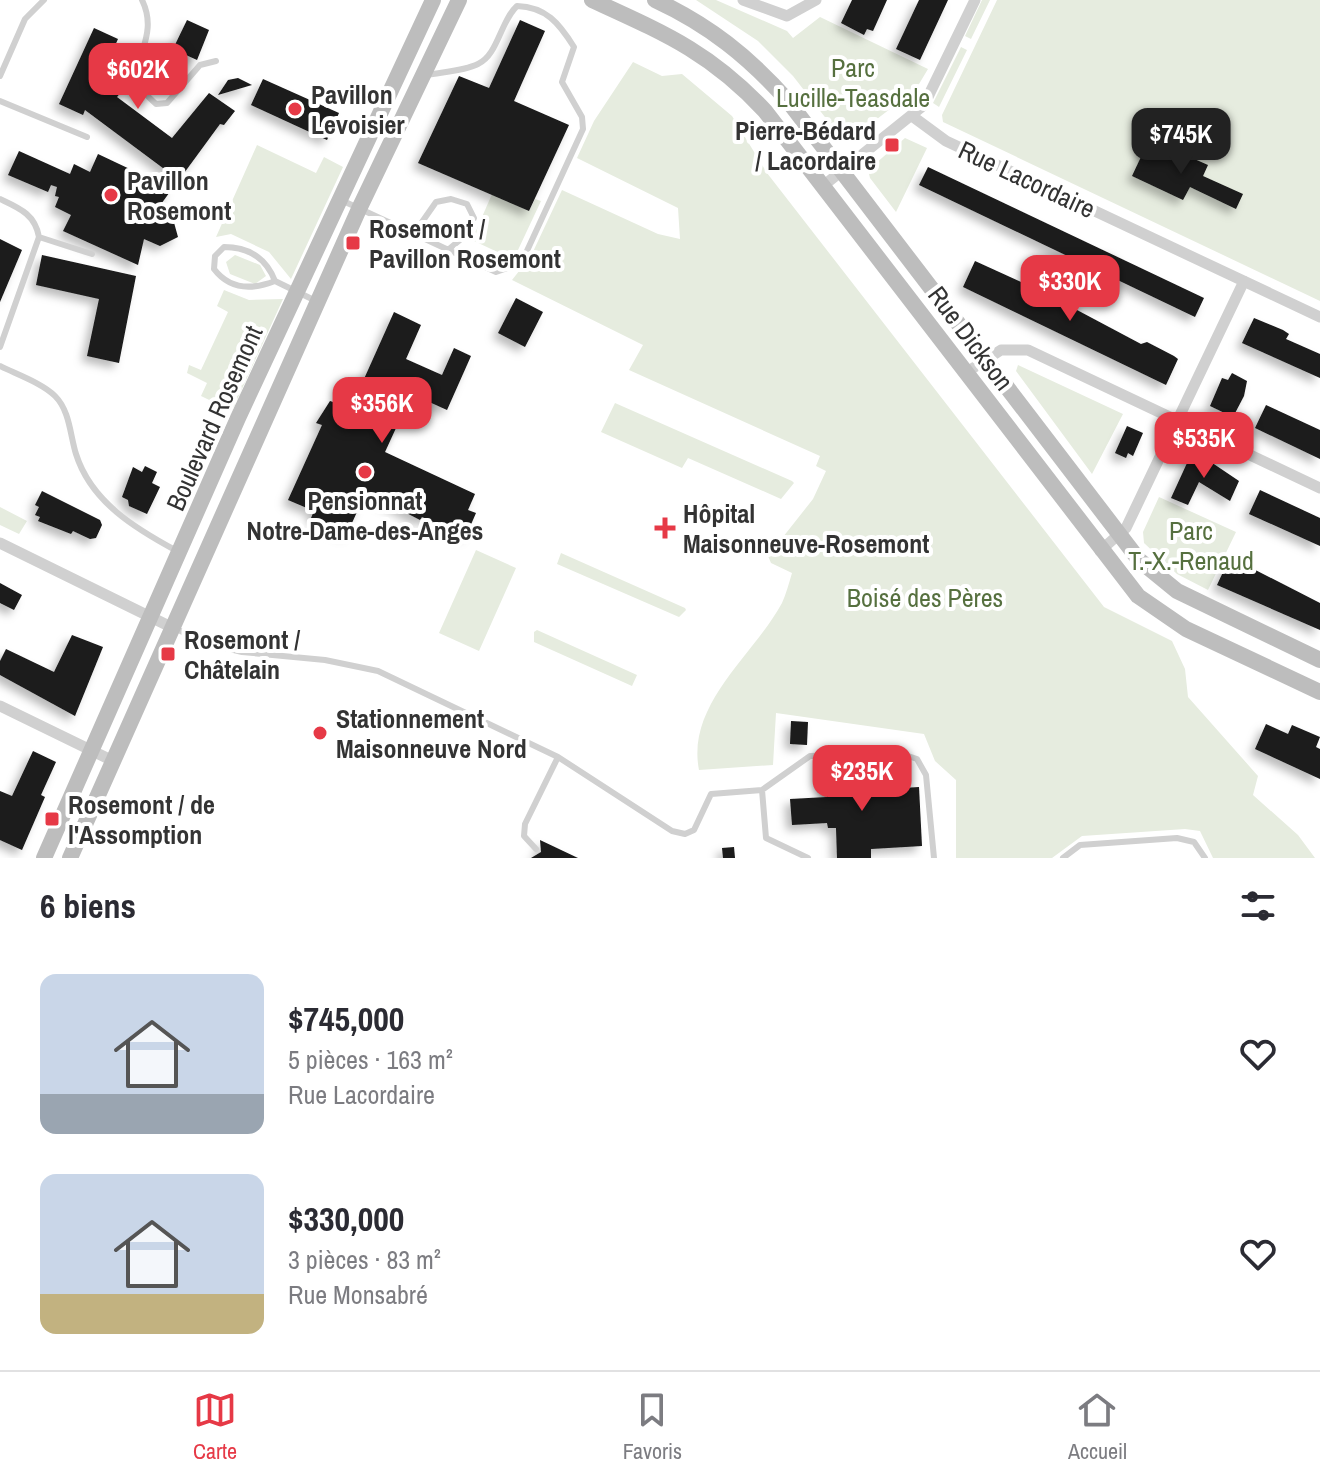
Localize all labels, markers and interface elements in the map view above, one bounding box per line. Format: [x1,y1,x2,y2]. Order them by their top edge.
pin: $602K [82,43,194,111]
park label: Parc Lucille-Teasdale [776,50,930,115]
text: $602K [107,51,169,86]
place label: Pavillon Levoisier [311,77,405,142]
marker: Pavillon Levoisier [286,100,304,118]
pin: $745K [1125,108,1237,176]
place label: Pierre-Bédard / Lacordaire [735,113,876,178]
text: $745K [1150,116,1212,151]
street label: Rue Lacordaire [953,132,1101,226]
marker: Pierre-Bédard / Lacordaire [883,136,901,154]
place label: Pavillon Rosemont [127,163,231,228]
marker: Pavillon Rosemont [102,186,120,204]
place label: Rosemont / Pavillon Rosemont [369,211,561,276]
marker: Rosemont / Pavillon Rosemont [344,234,362,252]
pin: $330K [1014,255,1126,323]
text: $330K [1039,263,1101,298]
street label: Rue Dickson [920,279,1022,397]
street label: Boulevard Rosemont [158,320,271,516]
pin: $356K [326,377,438,445]
text: $356K [351,385,413,420]
pin: $535K [1148,412,1260,480]
text: $535K [1173,420,1235,455]
marker: Pensionnat Notre-Dame-des-Anges [356,463,374,481]
place label: Pensionnat Notre-Dame-des-Anges [247,483,483,548]
place label: Hôpital Maisonneuve-Rosemont [683,496,929,561]
park label: Parc T.-X.-Renaud [1128,513,1254,578]
marker: Hôpital Maisonneuve-Rosemont [654,517,676,539]
park label: Boisé des Pères [847,580,1003,615]
place label: Rosemont / Châtelain [184,622,300,687]
marker: Rosemont / Châtelain [159,645,177,663]
place label: Stationnement Maisonneuve Nord [336,701,527,766]
marker: Stationnement Maisonneuve Nord [311,724,329,742]
pin: $235K [806,745,918,813]
text: $235K [831,753,893,788]
place label: Rosemont / de l'Assomption [68,787,215,852]
marker: Rosemont / de l'Assomption [43,810,61,828]
text: 6 biens [40,883,136,929]
icon: filters [1236,884,1280,928]
text: $745,000 [288,996,404,1042]
icon: home [104,1006,200,1102]
icon: heart [1236,1032,1280,1076]
text: 5 pièces · 163 m² [288,1042,453,1077]
text: Rue Lacordaire [288,1077,435,1112]
text: $330,000 [288,1196,404,1242]
icon: home [104,1206,200,1302]
icon: heart [1236,1232,1280,1276]
text: 3 pièces · 83 m² [288,1242,441,1277]
text: Rue Monsabré [288,1277,428,1312]
tab: Carte [193,1388,237,1466]
tab: Favoris [623,1388,682,1466]
tab: Accueil [1068,1388,1127,1466]

